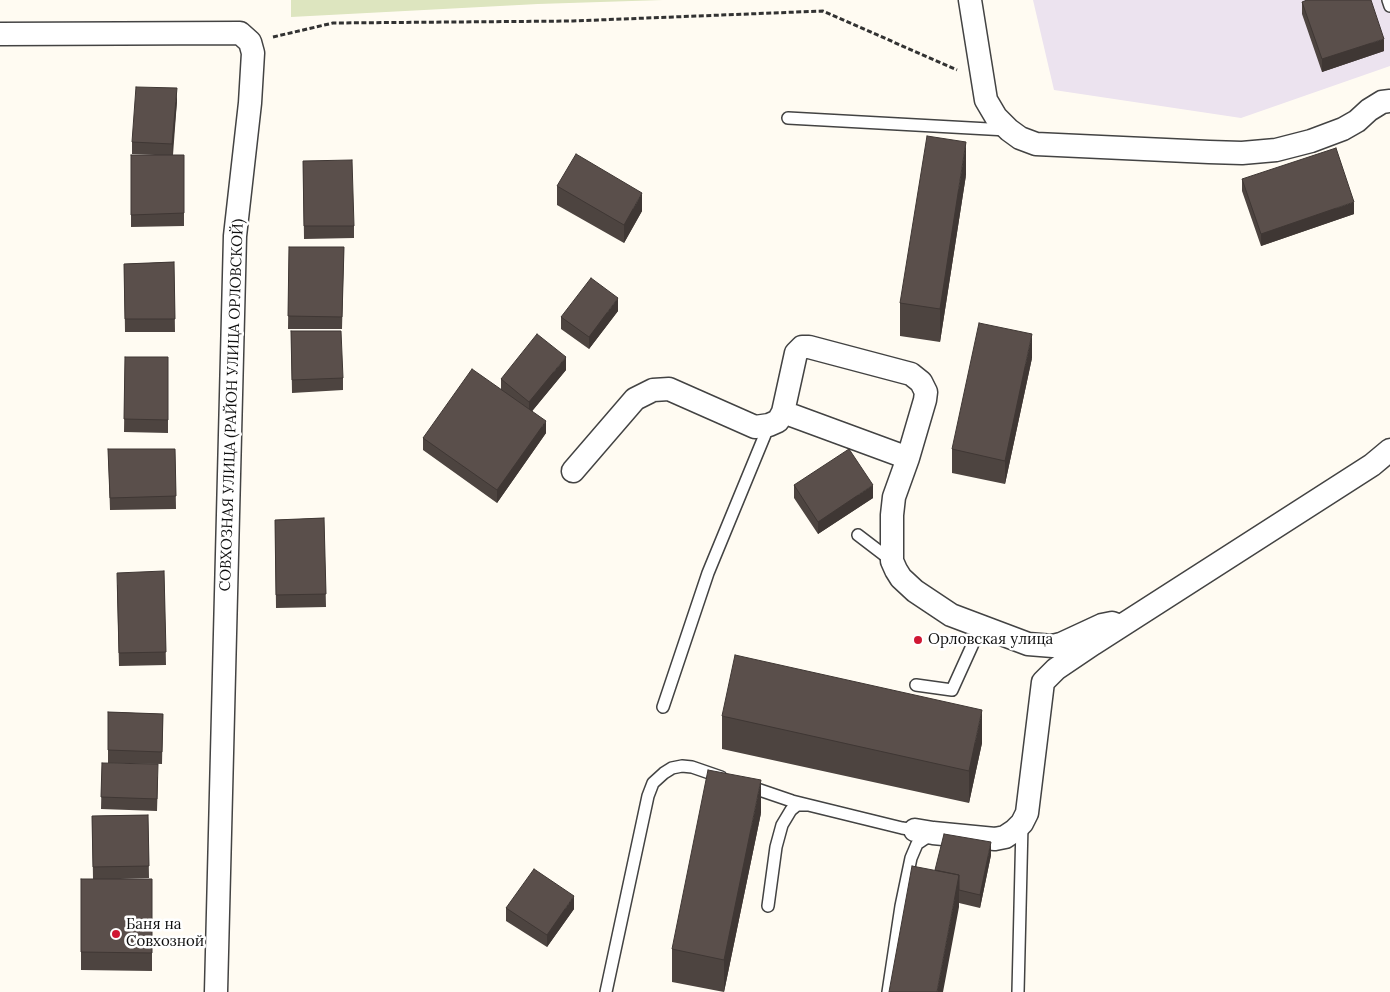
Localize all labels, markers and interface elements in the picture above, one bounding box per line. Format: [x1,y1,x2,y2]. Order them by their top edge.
street label: СОВХОЗНАЯ УЛИЦА (РАЙОН УЛИЦА ОРЛОВСКОЙ) [216,218,248,592]
place label: Орловская улица [928,631,1053,649]
marker: Орловская улица [912,634,924,646]
place label: Баня на Совхозной [126,916,204,951]
marker: Баня на Совхозной [110,928,122,940]

